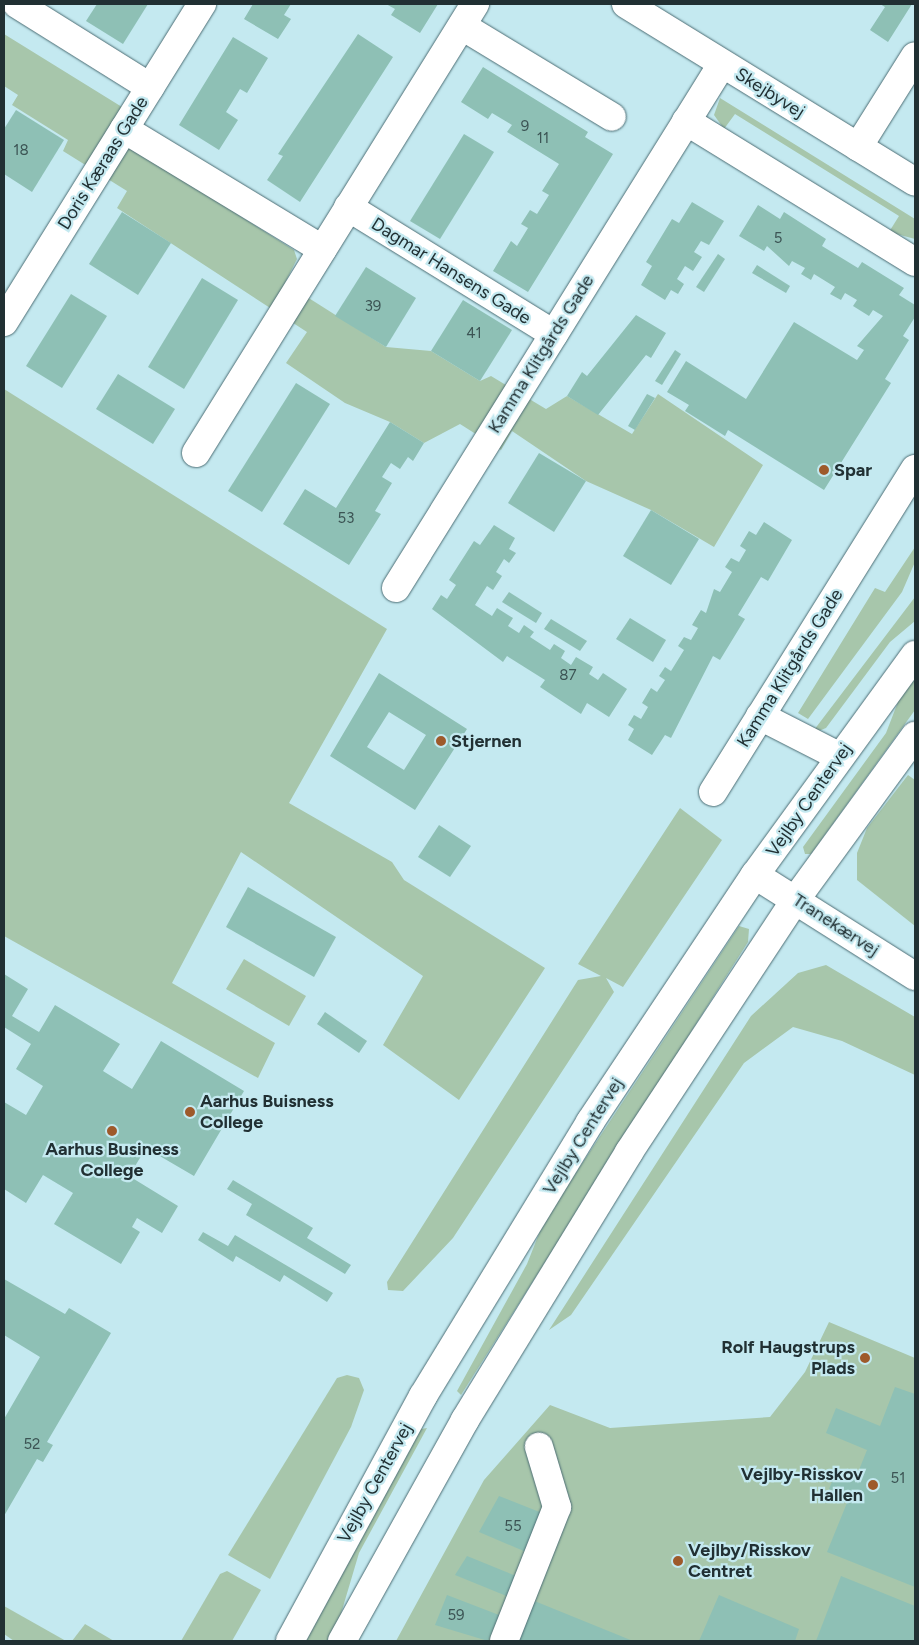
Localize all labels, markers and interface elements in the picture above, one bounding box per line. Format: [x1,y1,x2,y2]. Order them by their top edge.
street label: Skejbyvej [731,63,809,123]
street label: Doris Kæraas Gade [53,92,153,234]
house number: 9 [521,118,529,136]
house number: 11 [537,130,549,148]
house number: 18 [13,142,29,160]
street label: Dagmar Hansens Gade [367,213,535,329]
house number: 5 [774,230,782,248]
street label: Kamma Klitgårds Gade [483,271,599,437]
house number: 39 [365,298,381,316]
house number: 41 [466,325,482,343]
place label: Spar [834,459,872,481]
marker: Spar [818,464,830,476]
house number: 53 [338,510,354,528]
street label: Kamma Klitgårds Gade [732,585,848,751]
house number: 87 [559,667,577,685]
place label: Stjernen [451,730,522,752]
marker: Stjernen [435,735,447,747]
street label: Vejlby Centervej [762,739,856,861]
street label: Tranekærvej [789,889,883,961]
street label: Vejlby Centervej [538,1073,628,1199]
place label: Aarhus Buisness College [200,1091,334,1134]
marker: Aarhus Buisness College [184,1106,196,1118]
marker: Aarhus Business College [106,1125,118,1137]
place label: Aarhus Business College [45,1139,179,1182]
place label: Rolf Haugstrups Plads [721,1337,855,1380]
marker: Rolf Haugstrups Plads [859,1352,871,1364]
street label: Vejlby Centervej [333,1419,417,1547]
house number: 52 [23,1436,41,1454]
place label: Vejlby-Risskov Hallen [741,1464,863,1506]
house number: 51 [891,1470,905,1488]
marker: Vejlby-Risskov Hallen [867,1479,879,1491]
house number: 55 [504,1518,522,1536]
place label: Vejlby/Risskov Centret [688,1540,811,1582]
marker: Vejlby/Risskov Centret [672,1555,684,1567]
house number: 59 [447,1607,465,1625]

